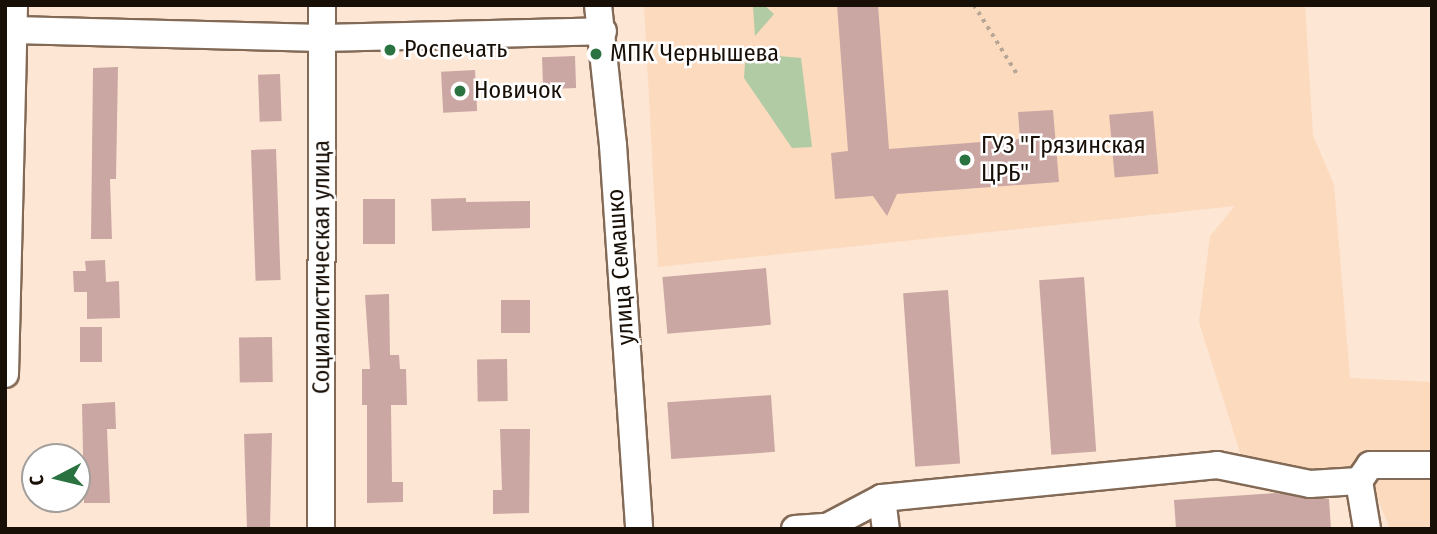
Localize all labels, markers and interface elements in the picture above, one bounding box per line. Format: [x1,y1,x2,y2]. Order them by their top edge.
place label: Роспечать [404,36,507,64]
place label: МПК Чернышева [610,40,779,68]
marker: Роспечать [382,42,398,58]
marker: МПК Чернышева [588,46,604,62]
place label: Новичок [474,77,562,105]
marker: Новичок [452,83,468,99]
place label: ГУЗ "Грязинская ЦРБ" [981,132,1146,188]
street label: Социалистическая улица [308,140,336,394]
marker: ГУЗ "Грязинская ЦРБ" [955,150,975,170]
street label: улица Семашко [601,188,641,346]
north arrow [21,443,91,513]
text: С [25,474,49,487]

